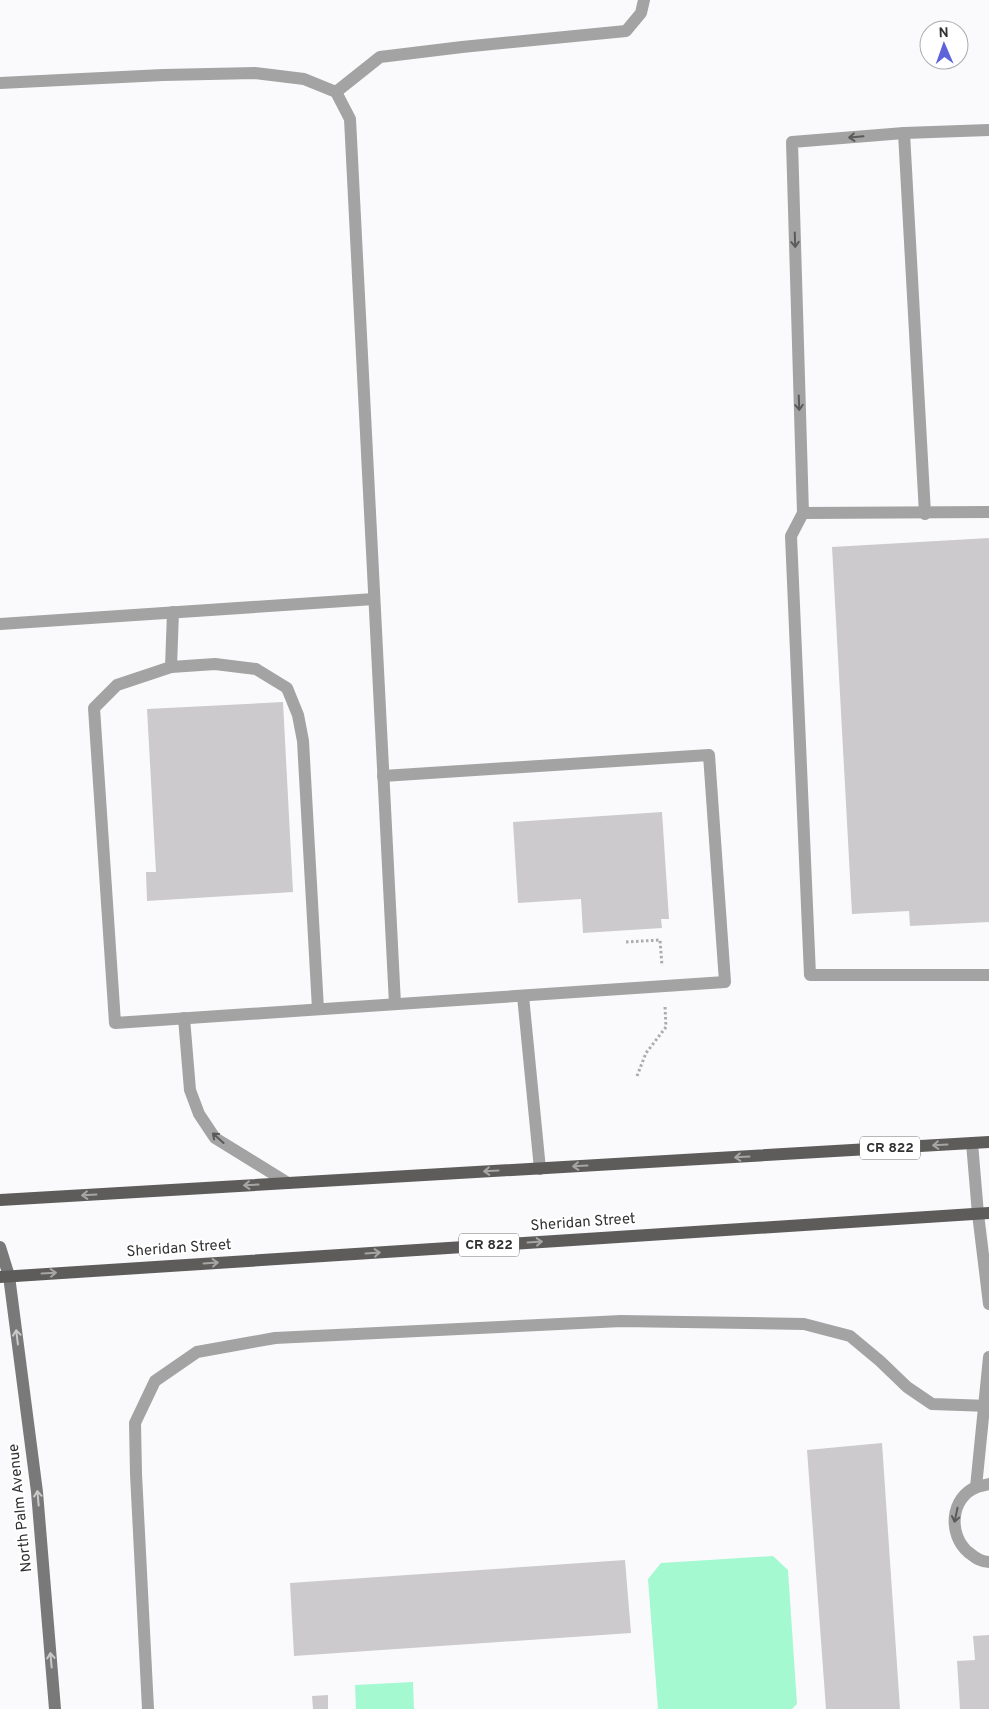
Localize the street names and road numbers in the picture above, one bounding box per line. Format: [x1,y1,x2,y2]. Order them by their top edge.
road number: CR 822 [860,1136,920,1160]
street label: Sheridan Street [530,1210,636,1236]
road number: CR 822 [459,1234,519,1256]
street label: Sheridan Street [126,1236,232,1262]
street label: North Palm Avenue [5,1443,37,1573]

